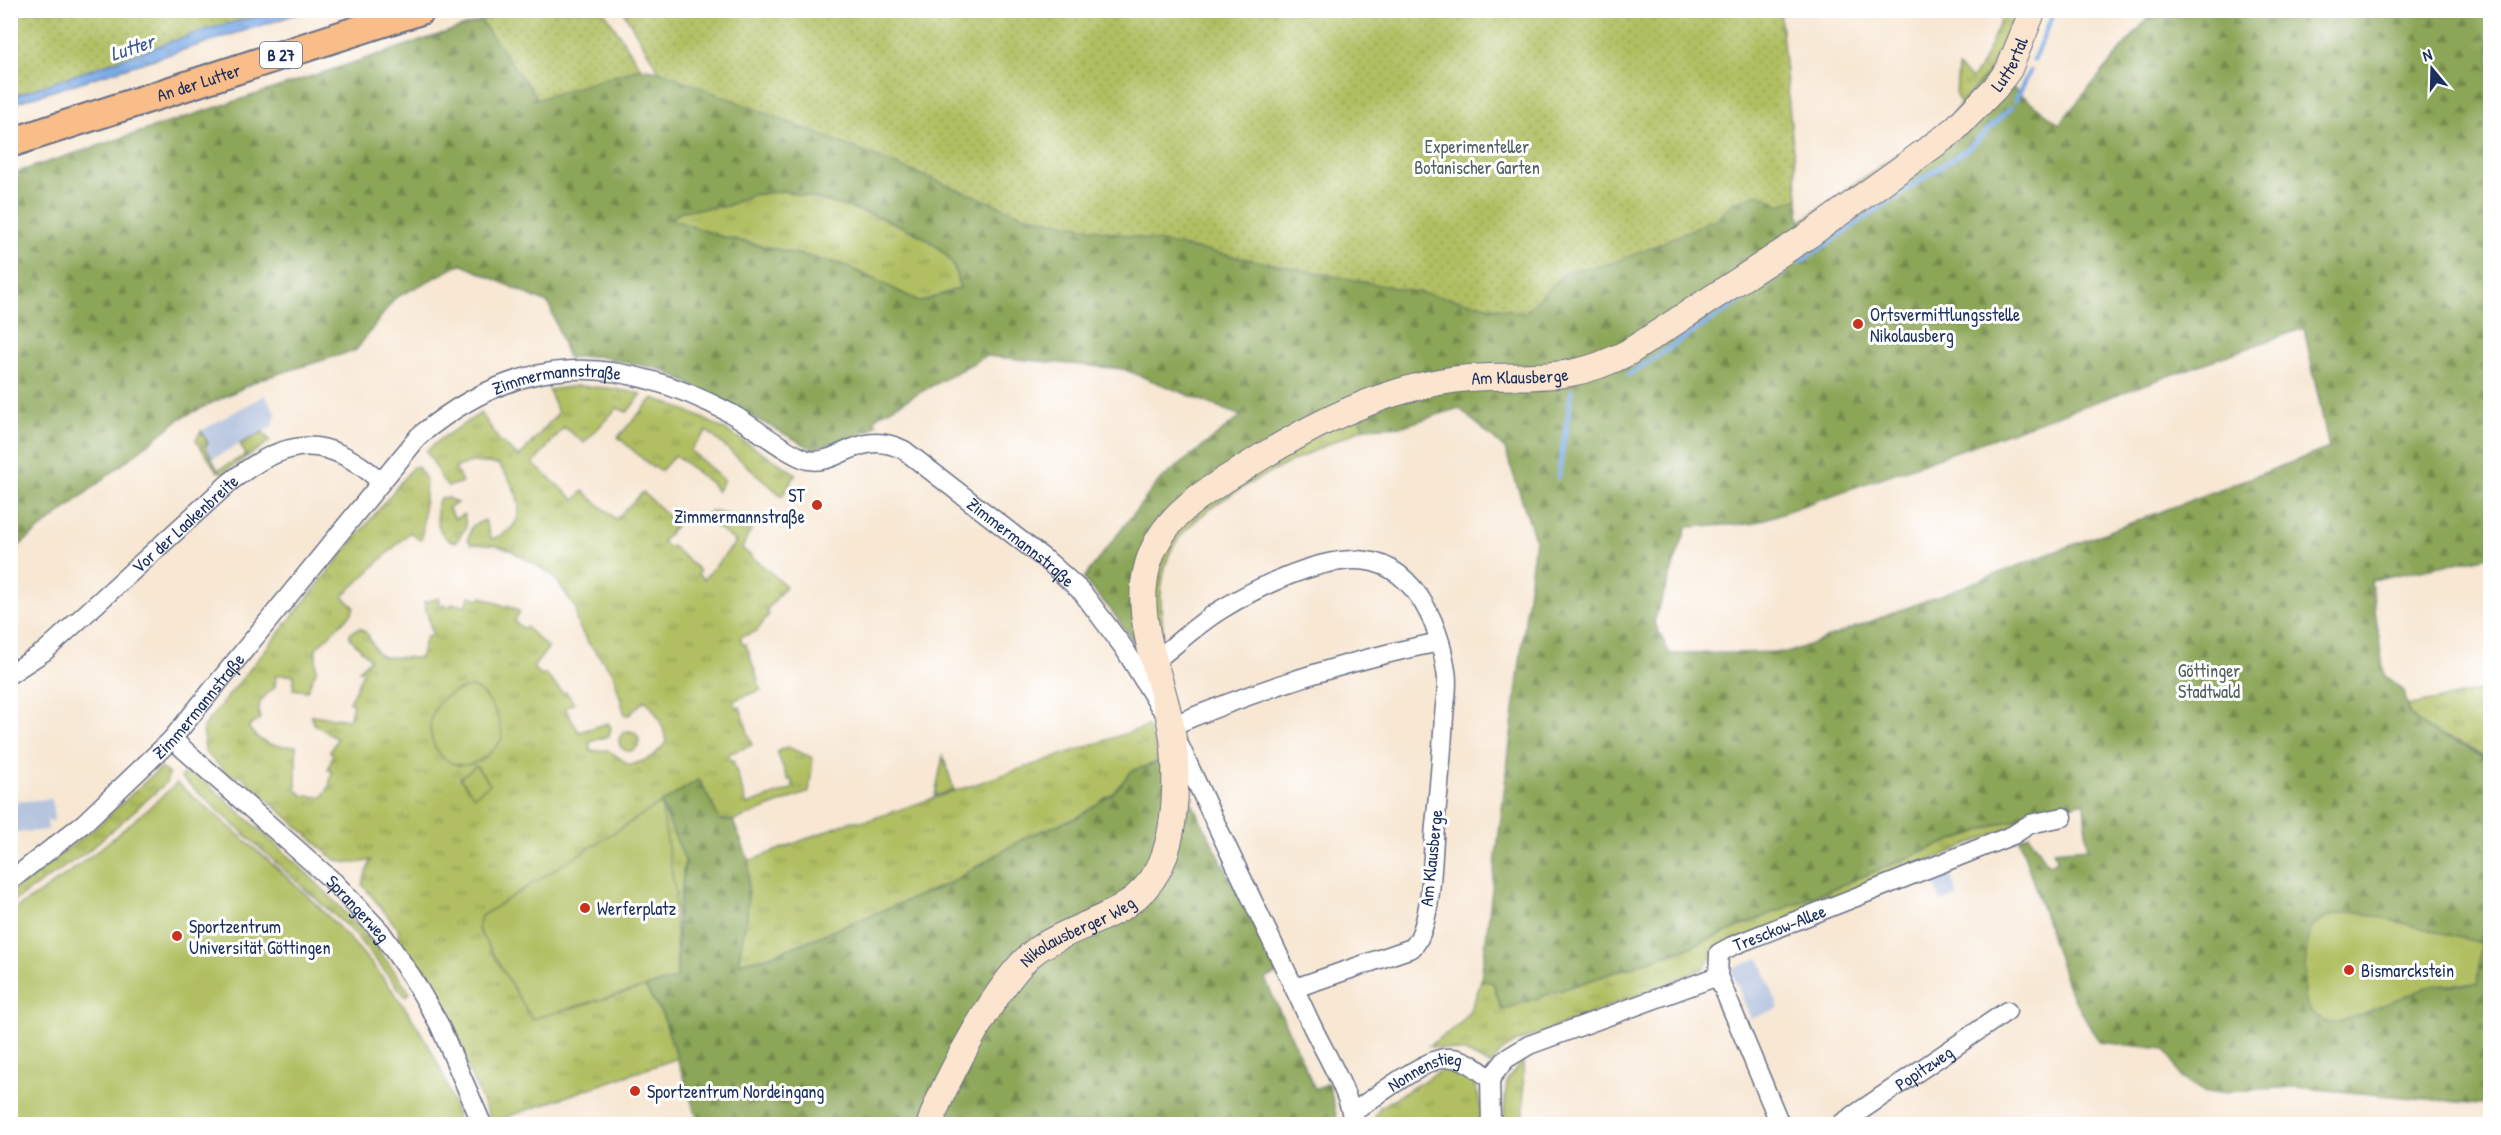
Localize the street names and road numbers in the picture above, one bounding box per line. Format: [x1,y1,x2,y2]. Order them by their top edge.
street label: Luttertal [1984,33,2033,96]
road number: B 27 [260,42,302,68]
street label: An der Lutter [153,57,244,107]
street label: Zimmermannstraße [488,357,623,400]
street label: Am Klausberge [1471,361,1570,390]
street label: Vor der Laakenbreite [126,468,243,579]
street label: Zimmermannstraße [962,491,1080,592]
street label: Zimmermannstraße [147,647,250,764]
street label: Am Klausberge [1413,808,1449,908]
street label: Sprangerweg [321,869,397,947]
street label: Nikolausberger Weg [1013,890,1140,972]
street label: Tresckow-Allee [1729,898,1829,957]
street label: Popitzweg [1890,1039,1958,1096]
street label: Nonnenstieg [1382,1045,1466,1097]

